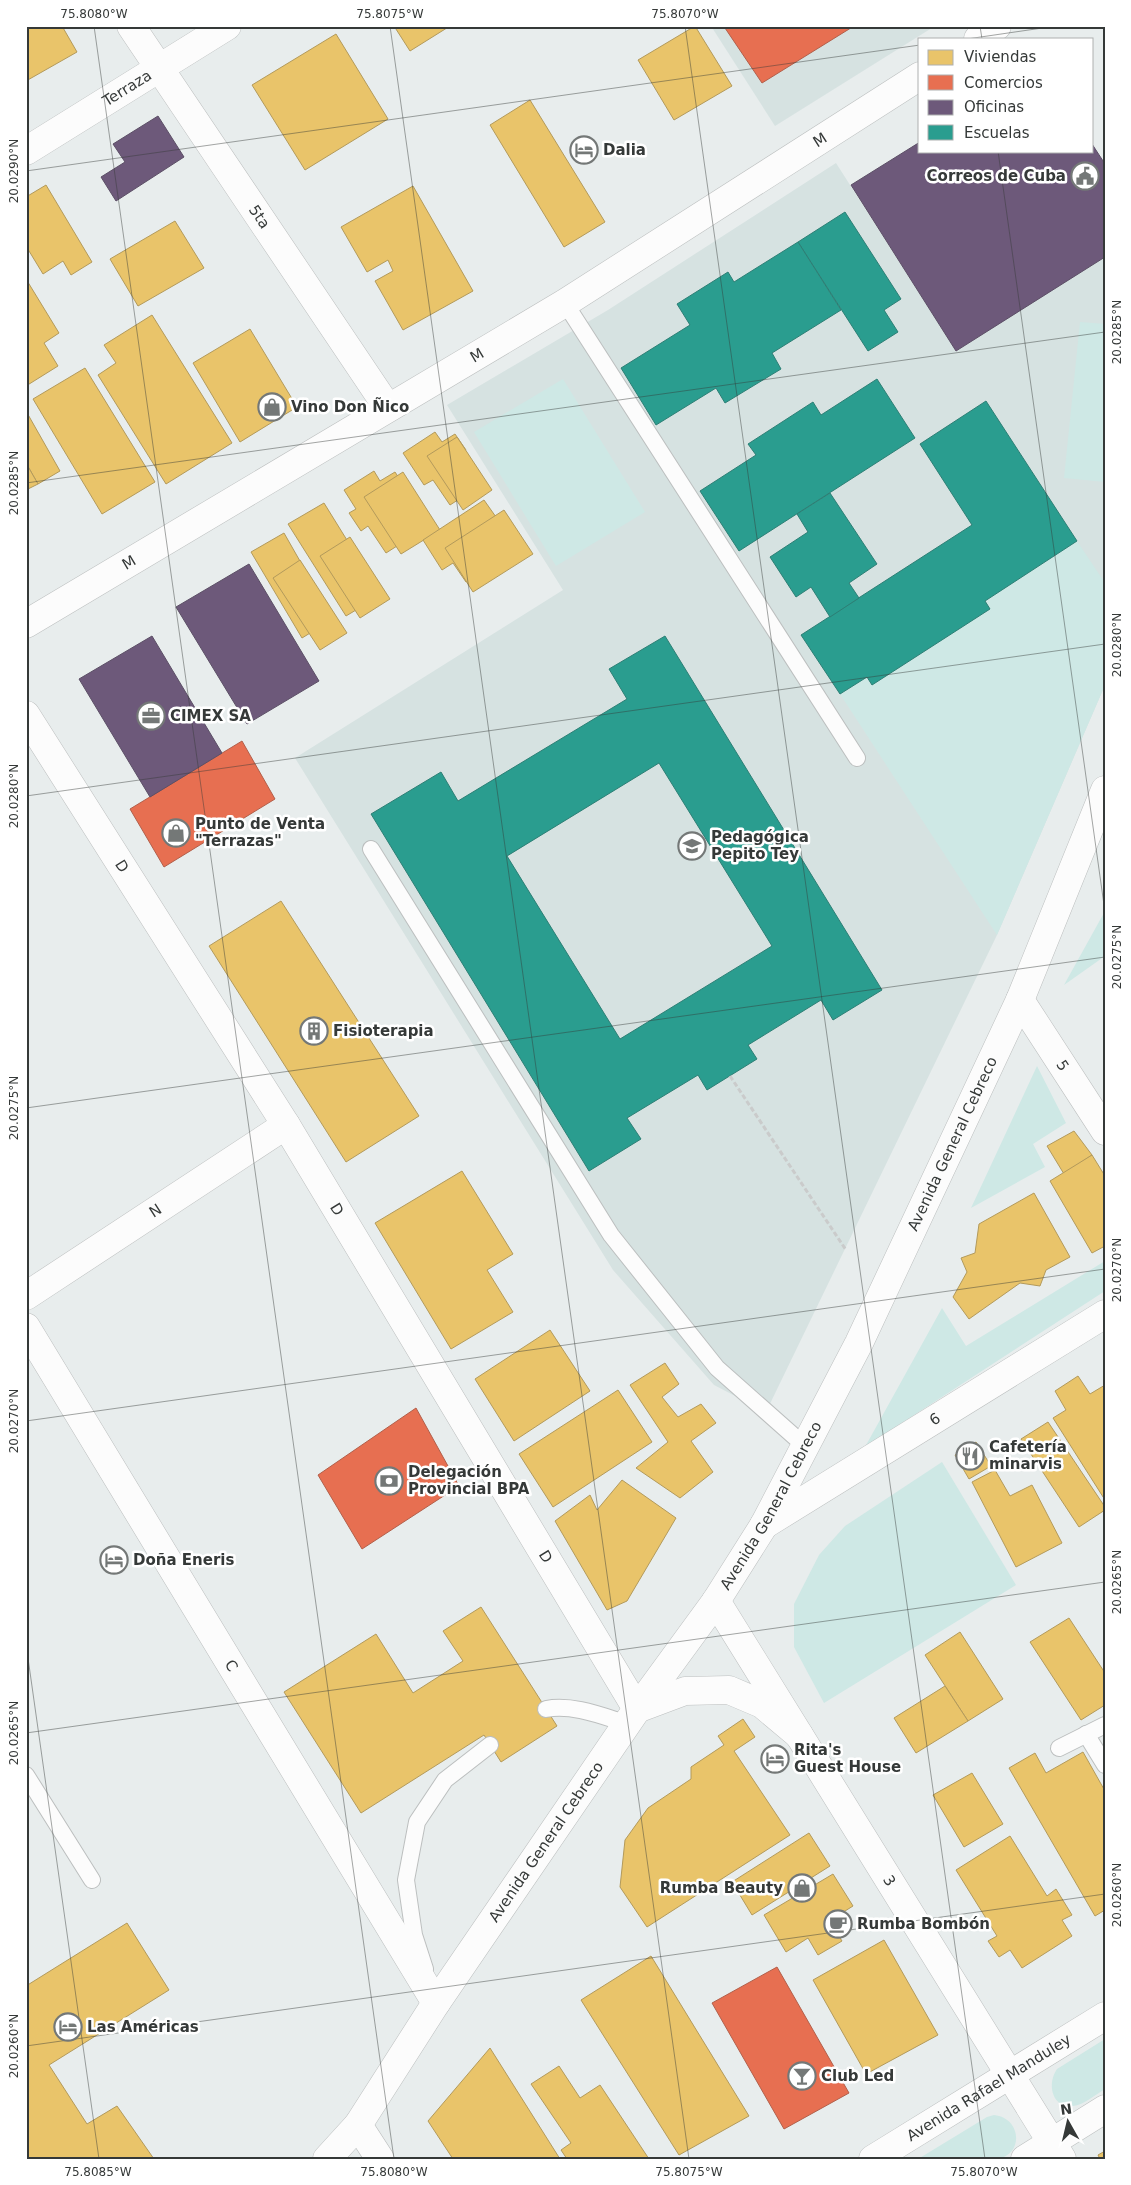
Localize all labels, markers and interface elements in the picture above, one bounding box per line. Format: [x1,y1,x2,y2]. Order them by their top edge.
text: 75.8080°W [60,7,128,21]
text: 75.8075°W [356,7,424,21]
text: 75.8070°W [651,7,719,21]
legend [918,38,1094,152]
text: Viviendas [964,48,1037,66]
street label: Terraza [98,66,155,111]
text: Comercios [964,74,1043,92]
text: Oficinas [964,98,1024,116]
text: Escuelas [964,124,1030,142]
street label: M [810,129,830,151]
hotel icon: Dalia [569,135,599,165]
text: 20.0290°N [7,139,21,203]
place label: Dalia [603,141,646,159]
public building icon: Correos de Cuba [1070,161,1100,191]
place label: Correos de Cuba [927,167,1066,185]
street label: 5ta [245,202,274,232]
text: 20.0285°N [1110,300,1124,364]
street label: M [467,344,487,366]
shop icon: Vino Don Ñico [257,392,287,422]
place label: Vino Don Ñico [291,397,409,416]
text: 20.0285°N [7,451,21,515]
street label: M [119,552,139,574]
text: 20.0280°N [1110,613,1124,677]
office icon: CIMEX SA [136,701,166,731]
place label: CIMEX SA [170,707,251,725]
text: 20.0280°N [7,764,21,828]
place label: Punto de Venta "Terrazas" [195,815,325,850]
shop icon: Punto de Venta "Terrazas" [161,818,191,848]
place label: Pedagógica Pepito Tey [711,828,809,863]
school or university icon: Pedagógica Pepito Tey [677,831,707,861]
street label: D [111,856,133,876]
text: 20.0275°N [1110,925,1124,989]
building icon: Fisioterapia [299,1016,329,1046]
place label: Fisioterapia [333,1022,434,1040]
street label: Avenida General Cebreco [904,1054,1001,1234]
street label: 5 [1052,1057,1073,1074]
text: 20.0275°N [7,1076,21,1140]
street label: N [146,1200,165,1221]
street label: D [326,1200,347,1219]
text: 20.0270°N [1110,1238,1124,1302]
text: 20.0270°N [7,1389,21,1453]
street label: 6 [926,1409,944,1429]
street label: Avenida General Cebreco [716,1418,825,1593]
place label: Cafetería minarvis [989,1438,1067,1473]
restaurant icon: Cafetería minarvis [955,1441,985,1471]
place label: Delegación Provincial BPA [408,1463,530,1498]
bank icon: Delegación Provincial BPA [374,1466,404,1496]
hotel icon: Doña Eneris [99,1545,129,1575]
street label: D [535,1547,556,1566]
text: 20.0265°N [1110,1550,1124,1614]
place label: Doña Eneris [133,1551,234,1569]
street label: C [221,1656,242,1675]
text: 20.0265°N [7,1701,21,1765]
place label: Rita's Guest House [794,1741,901,1776]
hotel icon: Rita's Guest House [760,1744,790,1774]
street label: Avenida General Cebreco [485,1758,607,1926]
text: 20.0260°N [1110,1863,1124,1927]
street label: 3 [879,1872,900,1889]
shop icon: Rumba Beauty [787,1873,817,1903]
place label: Rumba Beauty [660,1879,783,1897]
cafe icon: Rumba Bombón [823,1909,853,1939]
place label: Rumba Bombón [857,1915,990,1933]
hotel icon: Las Américas [53,2012,83,2042]
text: 20.0260°N [7,2014,21,2078]
place label: Las Américas [87,2018,199,2036]
street label: Avenida Rafael Manduley [903,2030,1074,2145]
bar icon: Club Led [787,2061,817,2091]
place label: Club Led [821,2067,894,2085]
north arrow [1044,2098,1094,2148]
text: N [1059,2100,1073,2118]
text: 75.8085°W [64,2165,132,2179]
text: 75.8080°W [360,2165,428,2179]
text: 75.8075°W [655,2165,723,2179]
text: 75.8070°W [950,2165,1018,2179]

